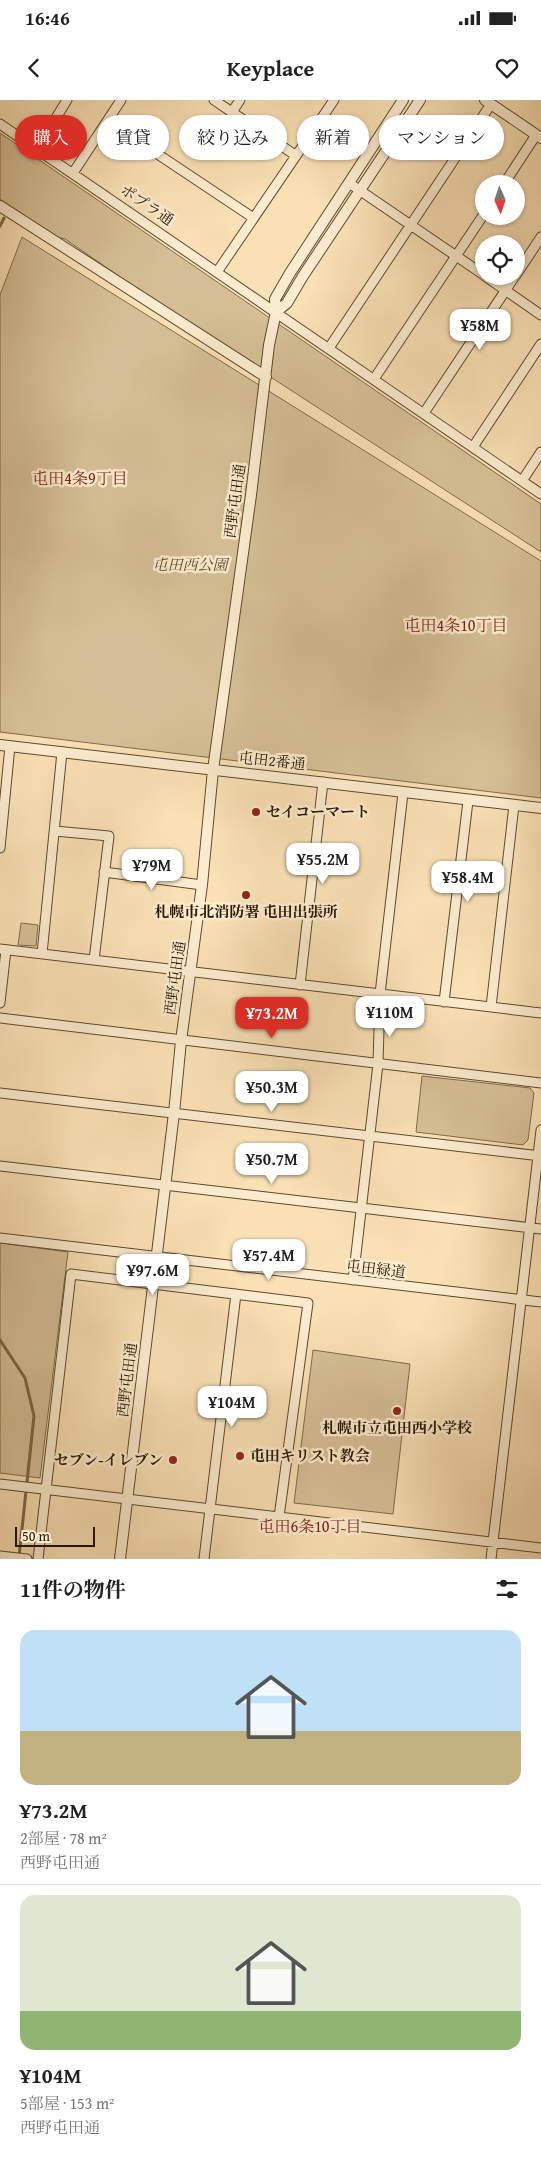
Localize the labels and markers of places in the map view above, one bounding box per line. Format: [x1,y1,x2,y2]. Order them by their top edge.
pin: ¥58M [450,308,510,351]
place label: セイコーマート [266,801,370,822]
marker: セイコーマート [250,806,262,818]
pin: ¥55.2M [282,842,364,885]
pin: ¥79M [122,848,182,891]
pin: ¥58.4M [427,860,509,903]
marker: 札幌市北消防署 屯田出張所 [240,889,252,901]
place label: 札幌市北消防署 屯田出張所 [154,901,338,922]
pin: ¥73.2M [231,996,313,1039]
pin: ¥110M [355,996,425,1038]
pin: ¥50.3M [231,1070,313,1113]
pin: ¥50.7M [231,1142,313,1185]
pin: ¥57.4M [228,1238,310,1281]
pin: ¥97.6M [112,1254,194,1296]
pin: ¥104M [197,1386,267,1428]
marker: 札幌市立屯田西小学校 [391,1405,403,1417]
place label: 札幌市立屯田西小学校 [322,1417,472,1438]
place label: 屯田キリスト教会 [250,1445,370,1466]
place label: セブン-イレブン [54,1449,163,1470]
marker: 屯田キリスト教会 [234,1450,246,1462]
marker: セブン-イレブン [167,1454,179,1466]

